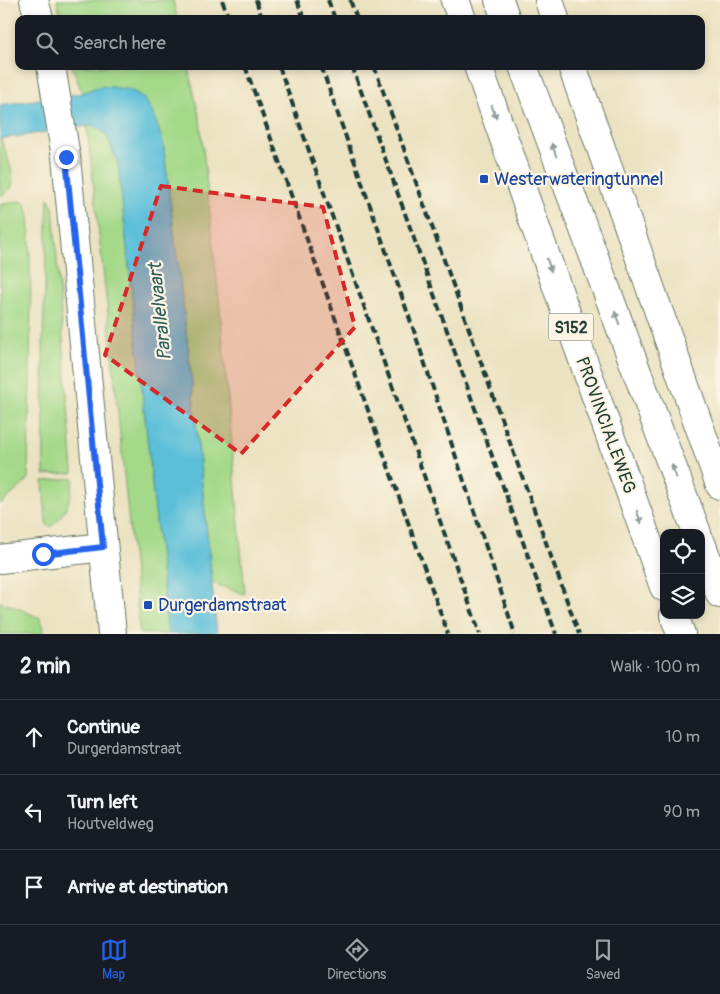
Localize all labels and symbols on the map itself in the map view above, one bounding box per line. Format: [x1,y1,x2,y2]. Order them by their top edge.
one-way arrow [490,105,498,120]
one-way arrow [550,142,558,157]
route end [55,146,78,169]
place label: Westerwateringtunnel [494,168,664,191]
marker: Westerwateringtunnel [478,173,490,185]
one-way arrow [545,258,553,273]
water label: Parallelvaart [143,260,177,362]
one-way arrow [613,311,620,326]
road number: S152 [548,314,594,341]
street label: PROVINCIALEWEG [570,354,641,497]
one-way arrow [670,463,677,478]
one-way arrow [635,510,643,525]
route start [32,543,55,566]
place label: Durgerdamstraat [158,594,287,617]
marker: Durgerdamstraat [142,599,154,611]

